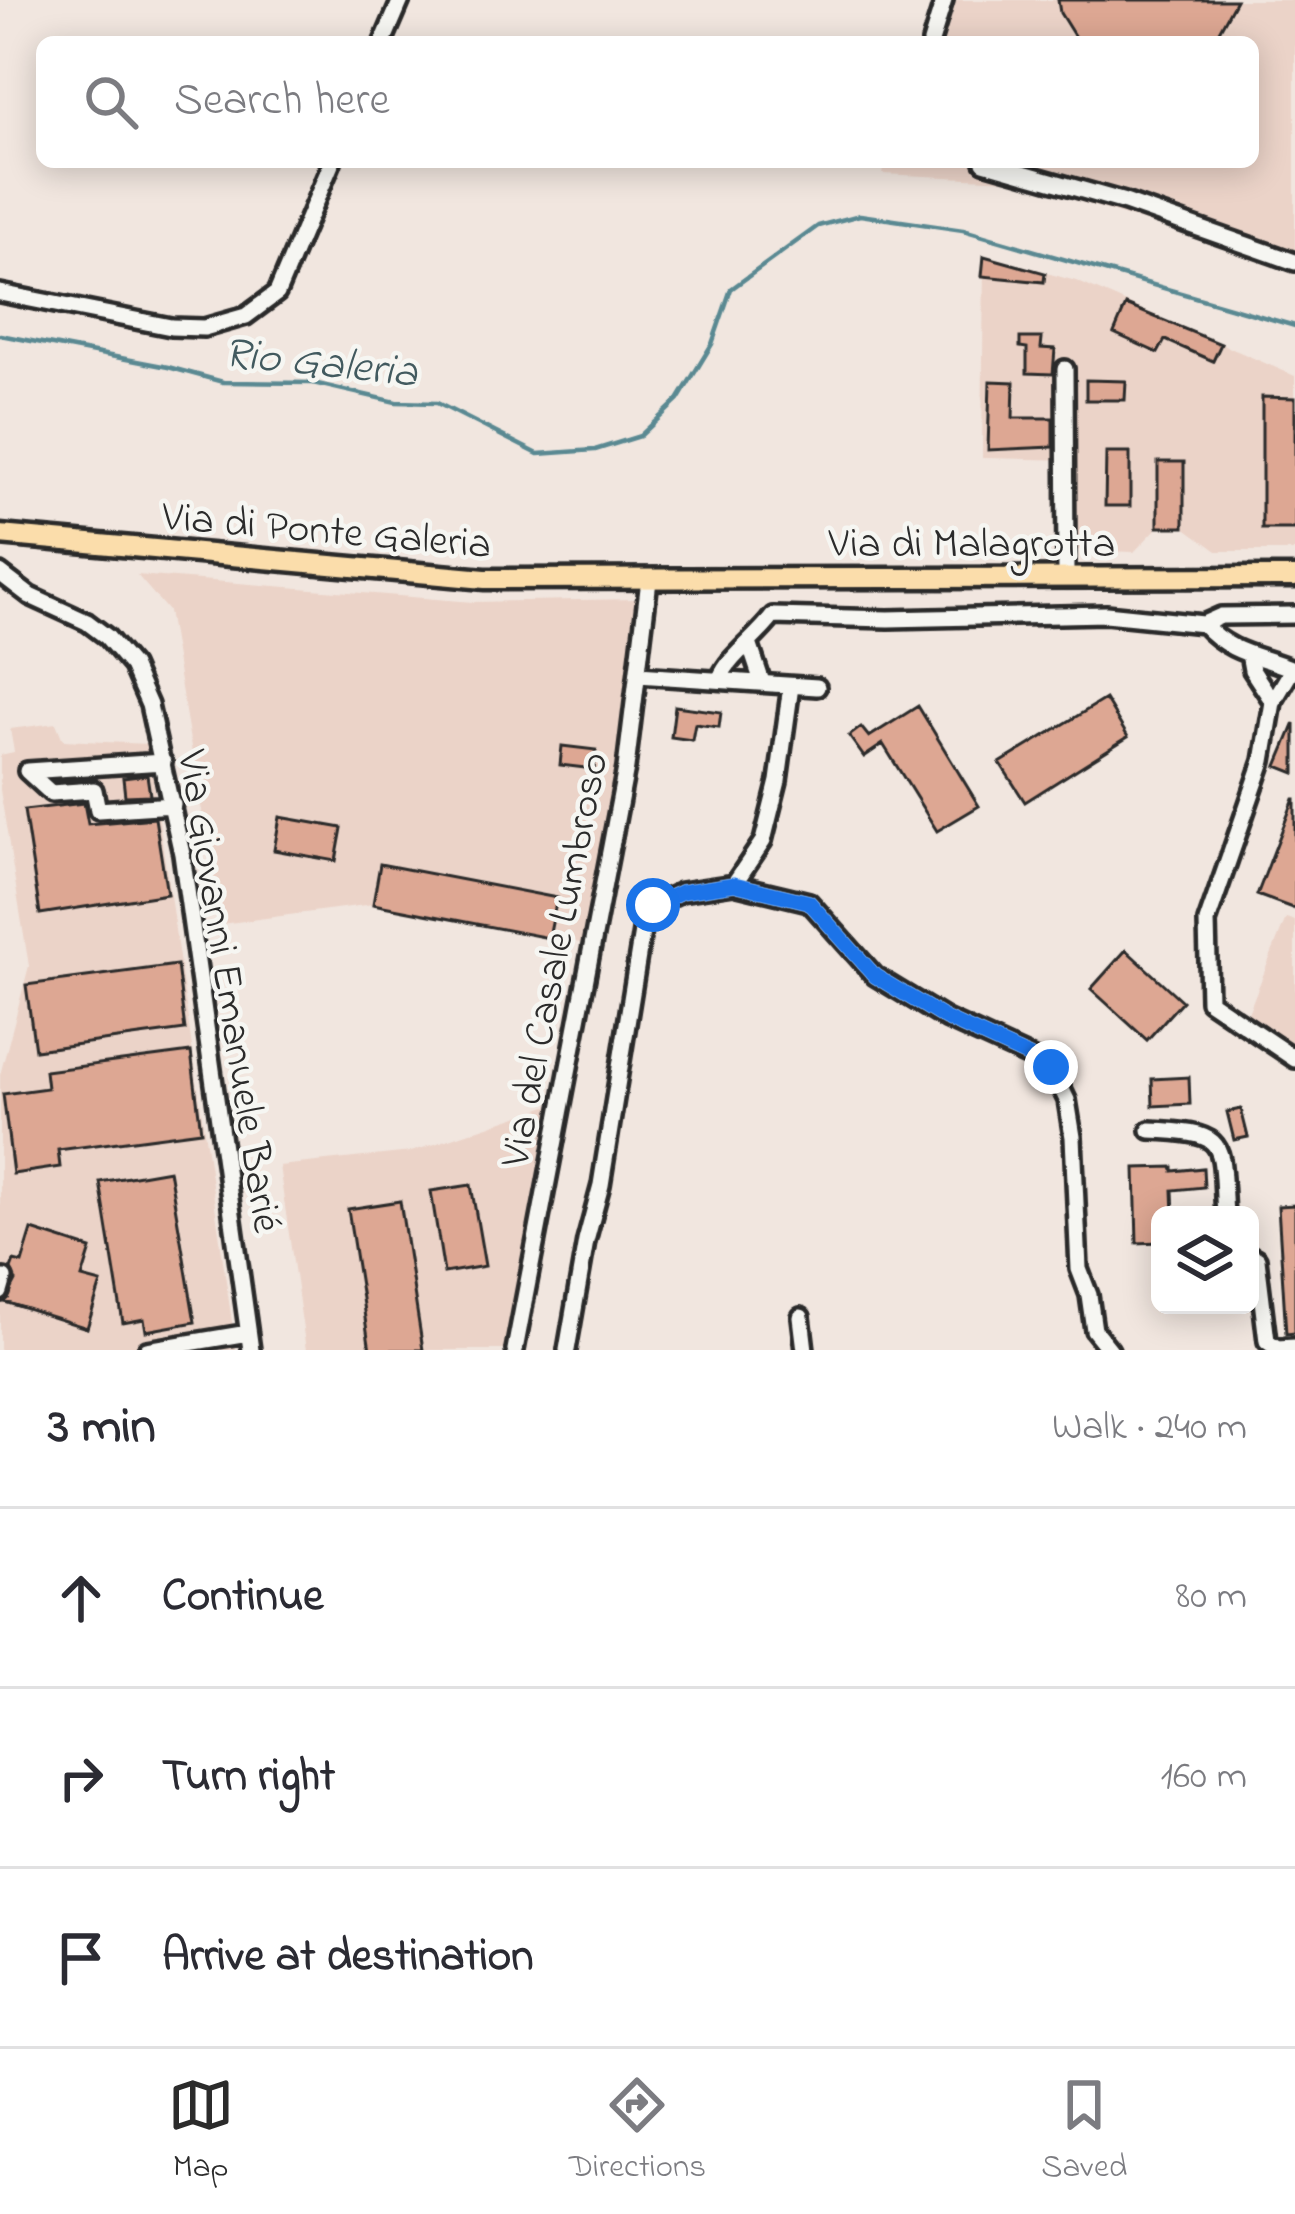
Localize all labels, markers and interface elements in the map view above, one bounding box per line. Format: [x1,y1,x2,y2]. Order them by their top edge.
search box [36,36,1259,168]
icon: search [78,69,144,135]
text: Search here [174,69,390,135]
water label: Rio Galeria [220,322,421,408]
street label: Via di Ponte Galeria [158,488,494,577]
street label: Via di Malagrotta [828,515,1115,576]
street label: Via Giovanni Emanuele Barié [159,745,296,1237]
street label: Via del Casale Lumbroso [486,747,627,1173]
route start [626,878,680,932]
route end [1024,1040,1078,1094]
map controls [1151,1206,1259,1314]
button: layers [1151,1206,1259,1314]
text: 3 min [48,1391,156,1466]
text: Walk · 240 m [1052,1400,1247,1457]
icon: ahead [48,1565,114,1631]
text: Continue [162,1565,323,1631]
text: 80 m [1176,1569,1247,1626]
icon: right [48,1745,114,1811]
text: Turn right [162,1745,335,1811]
text: 160 m [1161,1749,1247,1806]
icon: arrive [48,1925,114,1991]
text: Arrive at destination [162,1925,533,1991]
tab: Map [168,2072,234,2192]
tab: Directions [569,2072,706,2192]
tab: Saved [1041,2072,1127,2192]

